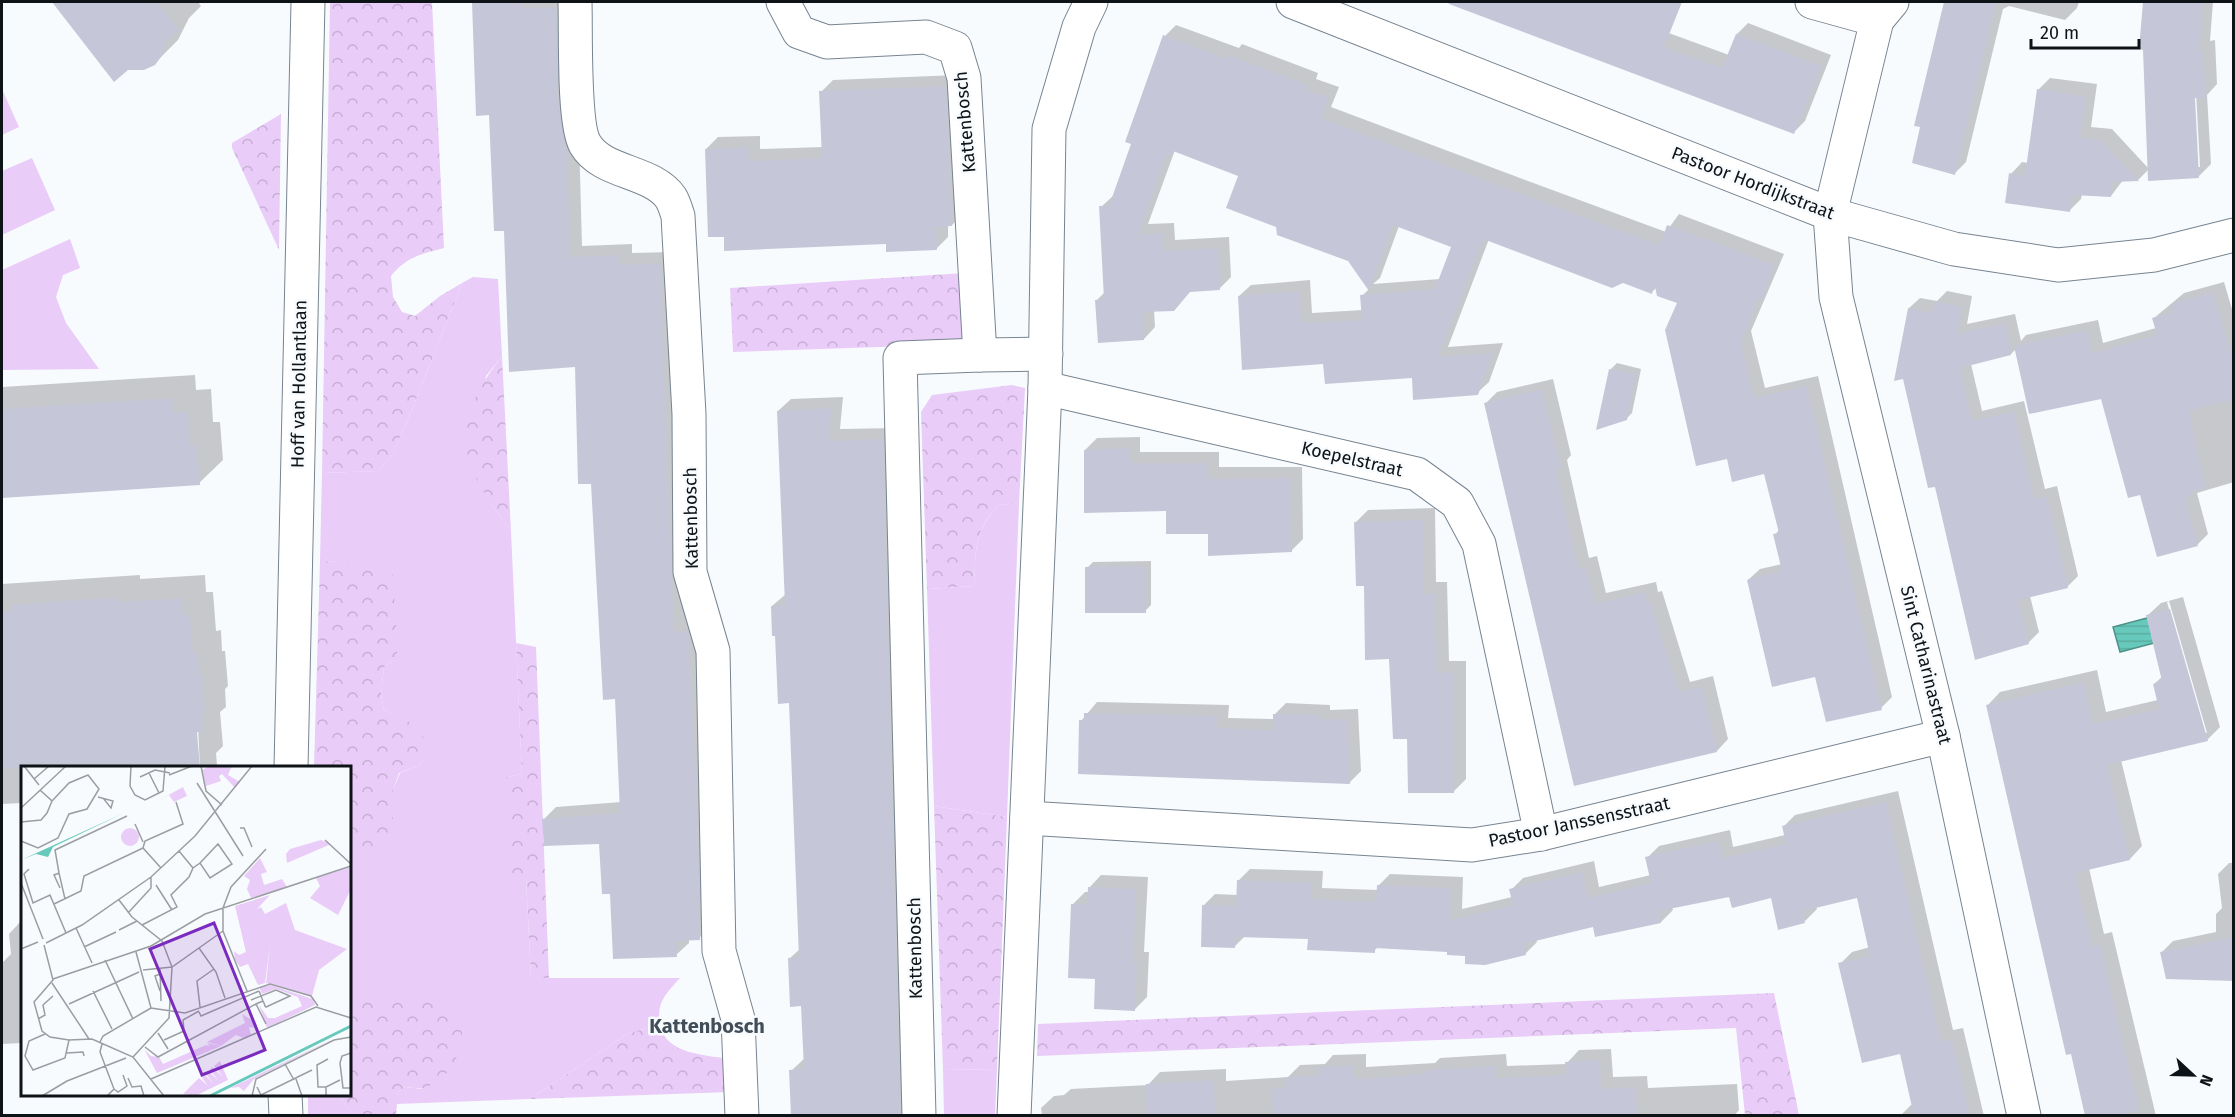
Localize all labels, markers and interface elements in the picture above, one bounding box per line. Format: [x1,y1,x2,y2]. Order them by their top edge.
scale bar [2031,12,2139,50]
text: 20 m [2040,22,2079,44]
street label: Kattenbosch [950,70,980,174]
street label: Pastoor Hordijkstraat [1668,142,1838,224]
street label: Hoff van Hollantlaan [287,300,311,468]
street label: Koepelstraat [1299,437,1405,481]
street label: Kattenbosch [679,467,703,569]
street label: Sint Catharinastraat [1896,583,1956,747]
inset map [21,766,351,1096]
street label: Pastoor Janssensstraat [1486,792,1672,852]
street label: Kattenbosch [903,897,927,999]
district label: Kattenbosch [649,1014,765,1038]
north arrow [2163,1045,2223,1105]
text: N [2196,1072,2217,1089]

